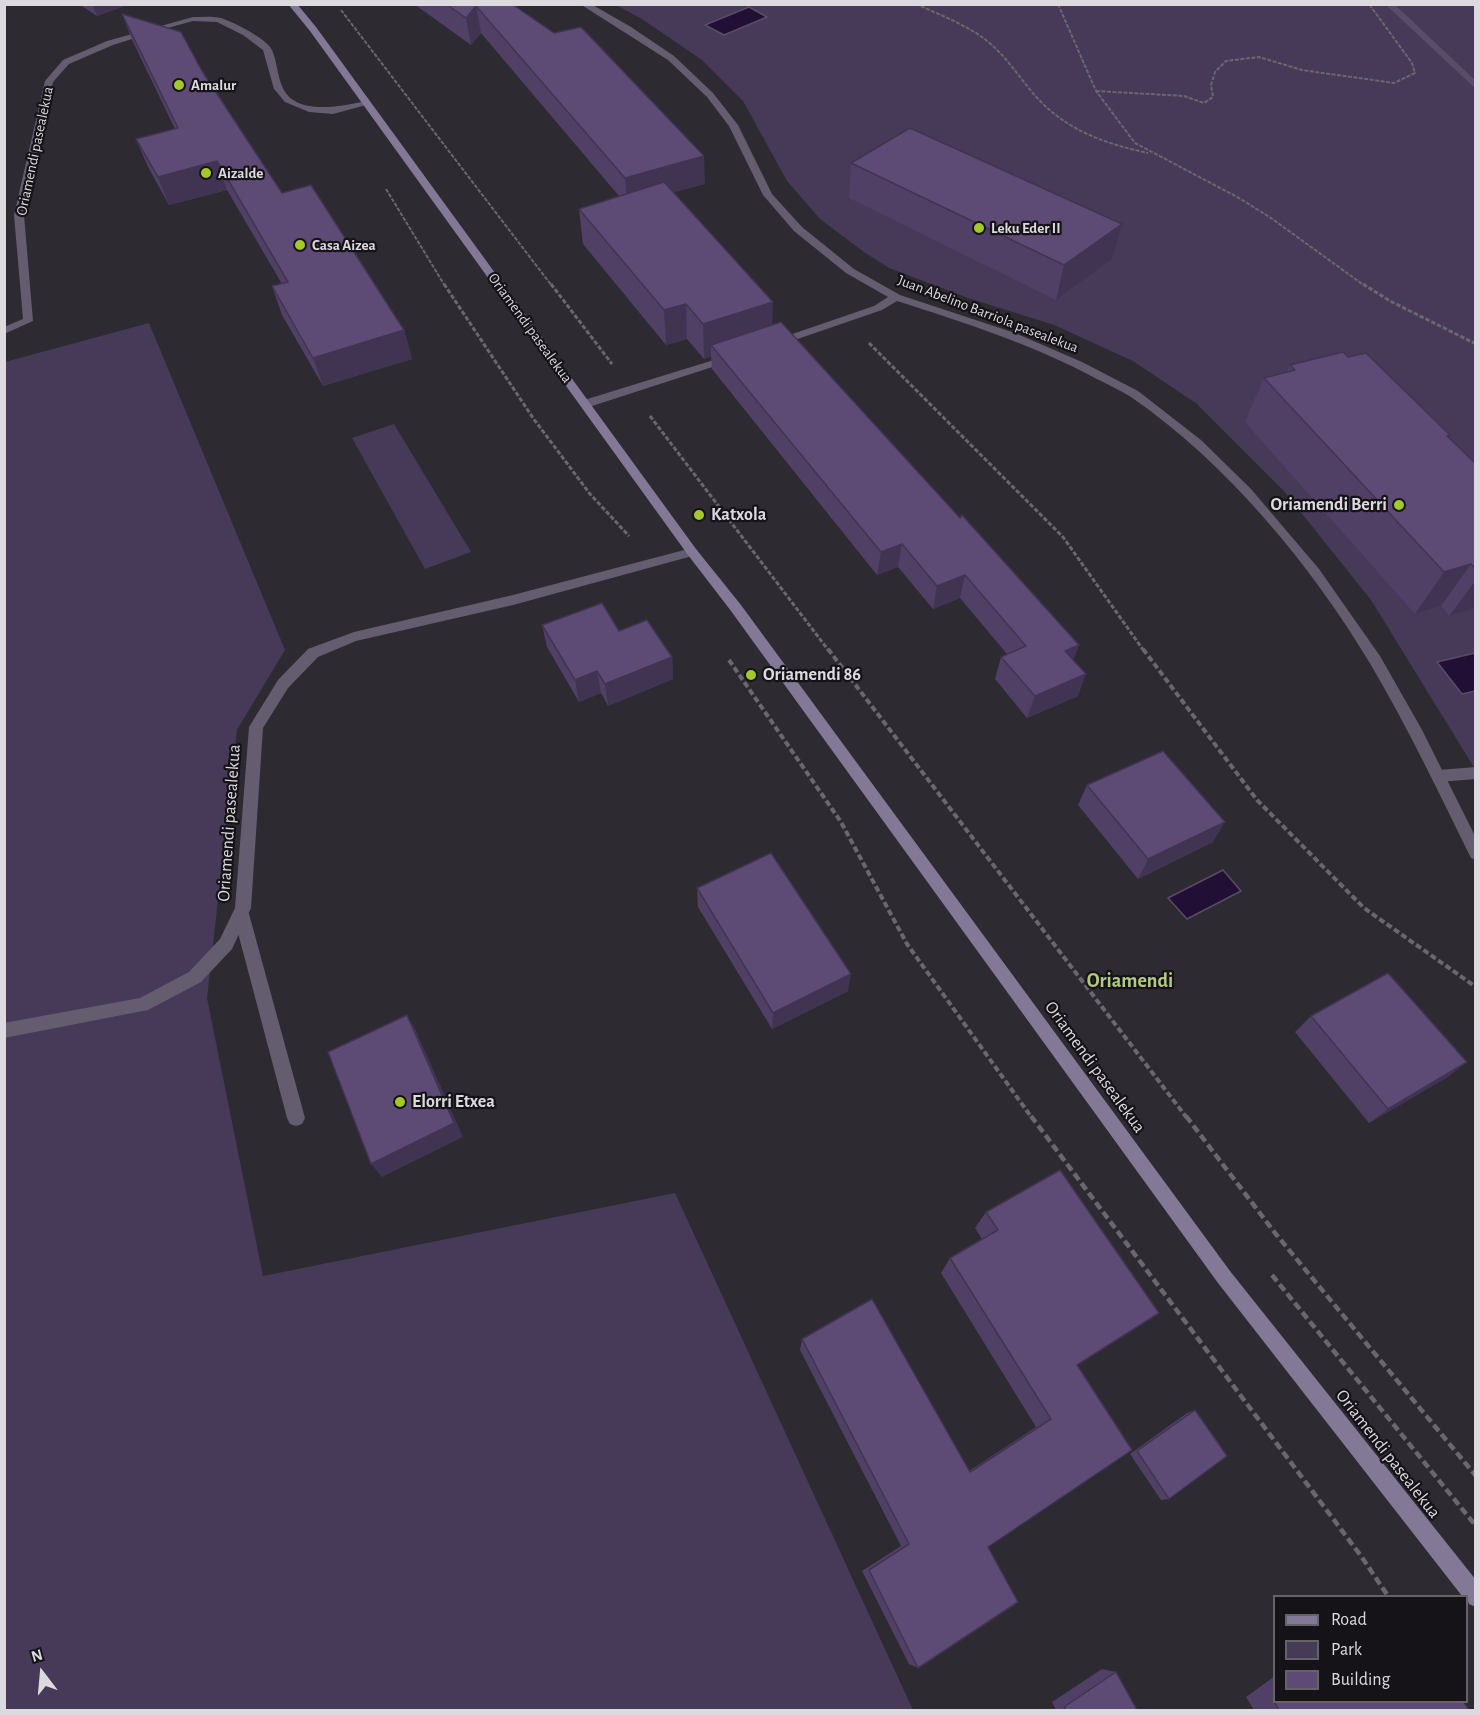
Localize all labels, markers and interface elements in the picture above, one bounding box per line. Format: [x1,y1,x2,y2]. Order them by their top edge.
place label: Amalur [191,76,236,94]
marker: Amalur [172,78,186,92]
street label: Oriamendi pasealekua [13,85,57,217]
place label: Aizalde [218,164,263,182]
marker: Aizalde [199,166,213,180]
place label: Leku Eder II [991,219,1061,237]
marker: Leku Eder II [972,221,986,235]
place label: Casa Aizea [312,236,376,254]
marker: Casa Aizea [293,238,307,252]
street label: Oriamendi pasealekua [484,270,576,386]
street label: Juan Abelino Barriola pasealekua [895,271,1081,357]
place label: Oriamendi Berri [1271,494,1387,516]
marker: Oriamendi Berri [1392,498,1406,512]
place label: Katxola [711,504,766,526]
marker: Katxola [692,508,706,522]
place label: Oriamendi 86 [763,664,861,686]
marker: Oriamendi 86 [744,668,758,682]
street label: Oriamendi pasealekua [213,744,245,902]
district label: Oriamendi [1087,969,1173,993]
street label: Oriamendi pasealekua [1040,997,1150,1137]
place label: Elorri Etxea [412,1091,495,1113]
marker: Elorri Etxea [393,1095,407,1109]
street label: Oriamendi pasealekua [1331,1385,1445,1523]
legend [1273,1595,1468,1703]
text: Road [1331,1611,1367,1629]
text: Park [1331,1641,1362,1659]
north arrow [12,1643,72,1703]
text: N [29,1646,45,1665]
text: Building [1331,1671,1390,1689]

